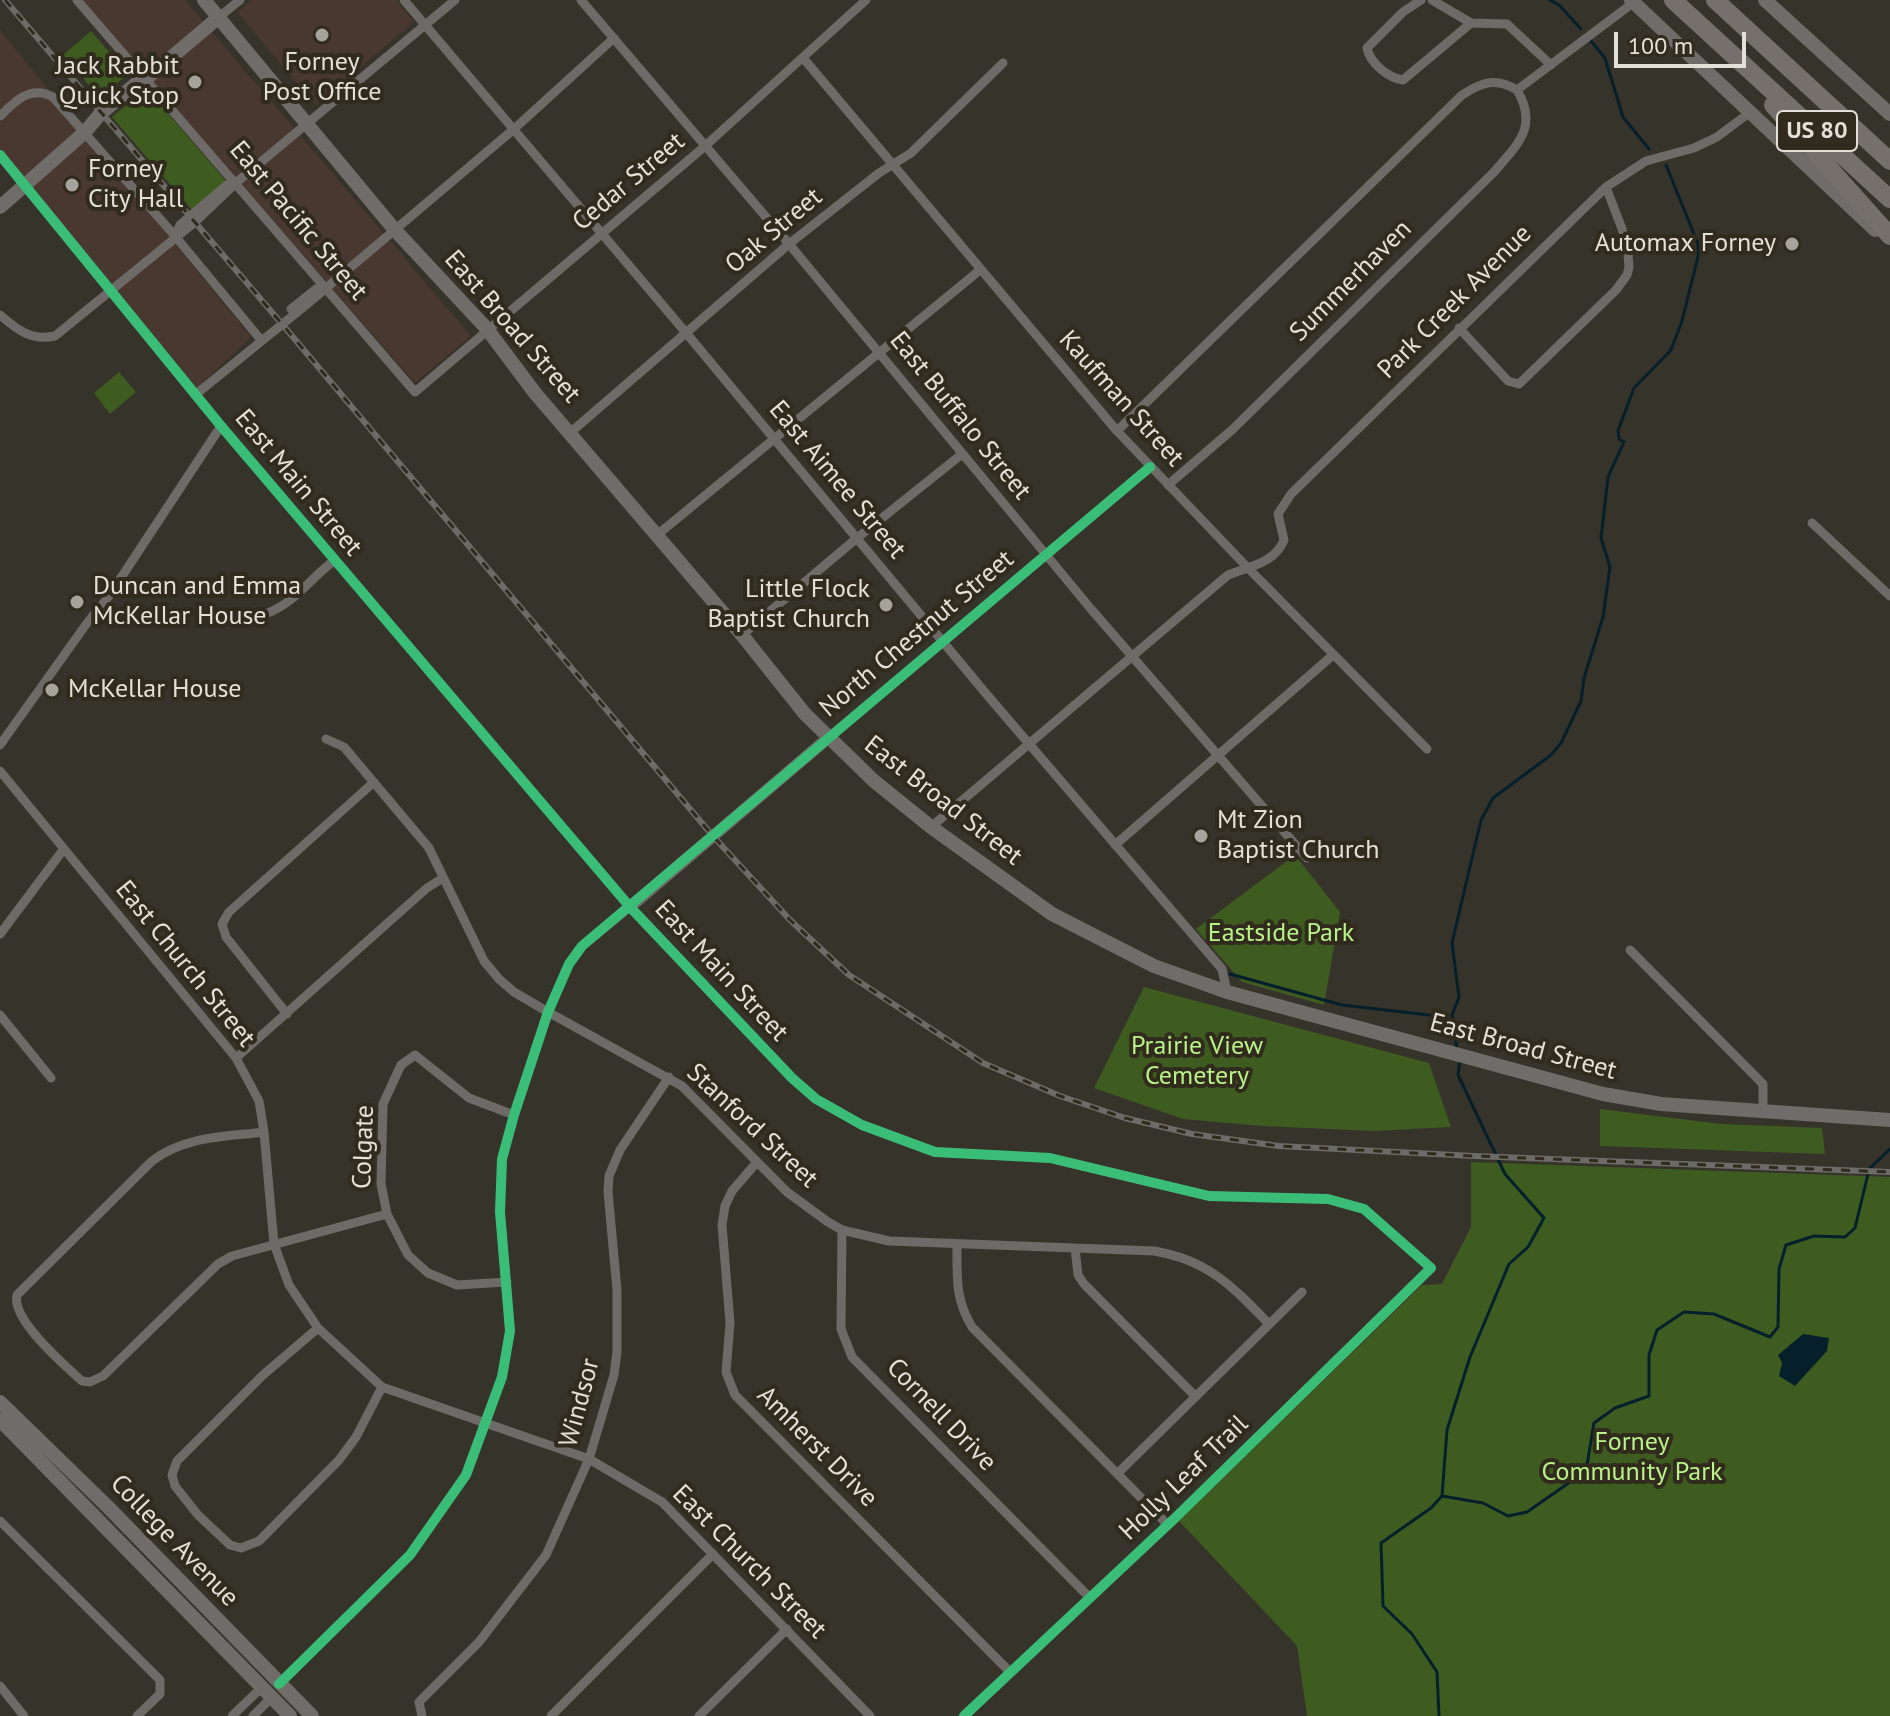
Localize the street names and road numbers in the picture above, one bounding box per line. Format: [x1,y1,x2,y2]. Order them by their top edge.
road number: US 80 [1777,111,1857,151]
street label: Cedar Street [567,126,691,238]
street label: East Pacific Street [222,135,374,307]
street label: Oak Street [719,182,829,280]
street label: Summerhaven [1284,214,1418,348]
street label: Park Creek Avenue [1372,219,1538,385]
street label: East Broad Street [437,244,587,410]
street label: Kaufman Street [1052,325,1190,473]
street label: East Buffalo Street [883,326,1037,506]
street label: East Aimee Street [762,395,912,565]
street label: East Main Street [228,403,368,563]
street label: North Chestnut Street [814,544,1020,724]
street label: East Broad Street [858,730,1028,872]
street label: East Church Street [108,875,262,1053]
street label: East Main Street [648,894,794,1048]
street label: East Broad Street [1426,1007,1620,1087]
street label: Stanford Street [680,1057,824,1195]
street label: Colgate [347,1104,381,1190]
street label: Cornell Drive [880,1352,1002,1478]
street label: Windsor [553,1355,607,1451]
street label: Amherst Drive [750,1380,884,1514]
street label: Holly Leaf Trail [1113,1409,1255,1547]
street label: College Avenue [103,1469,245,1613]
street label: East Church Street [666,1479,832,1645]

